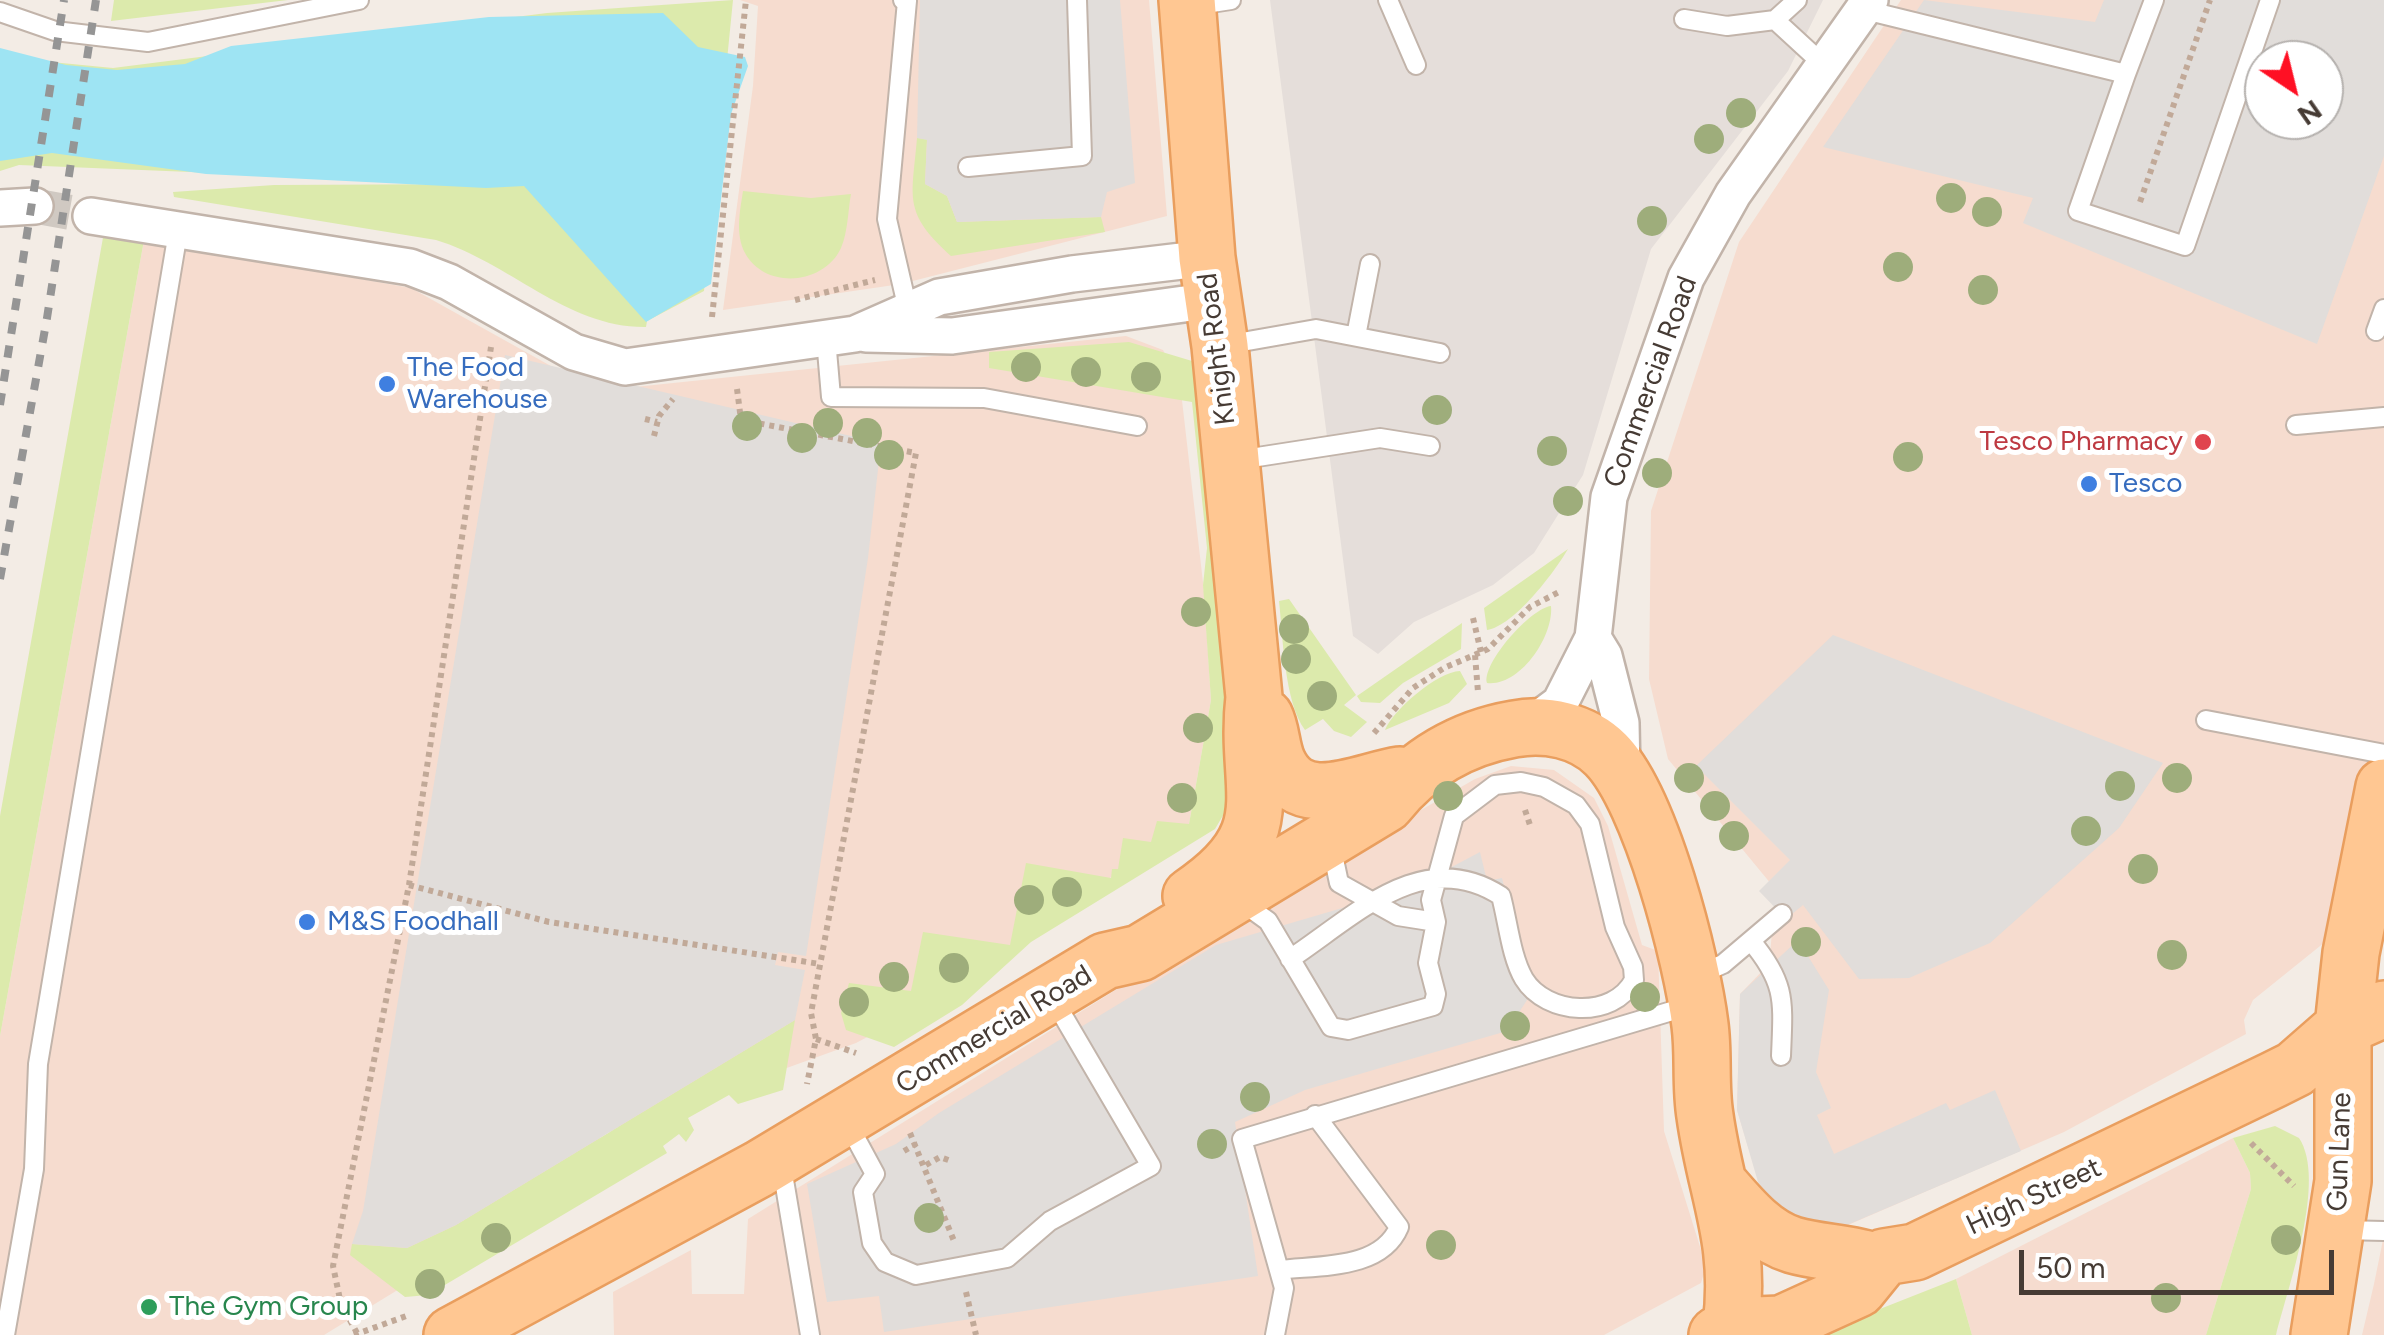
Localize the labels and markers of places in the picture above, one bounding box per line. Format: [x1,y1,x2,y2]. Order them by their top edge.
place label: The Food Warehouse [407,351,548,417]
marker: The Food Warehouse [376,373,398,395]
place label: Tesco Pharmacy [1979,425,2183,459]
marker: Tesco Pharmacy [2192,431,2214,453]
place label: Tesco [2109,467,2182,501]
marker: Tesco [2078,473,2100,495]
place label: M&S Foodhall [327,905,499,939]
marker: M&S Foodhall [296,911,318,933]
place label: The Gym Group [169,1290,368,1324]
marker: The Gym Group [138,1296,160,1318]

